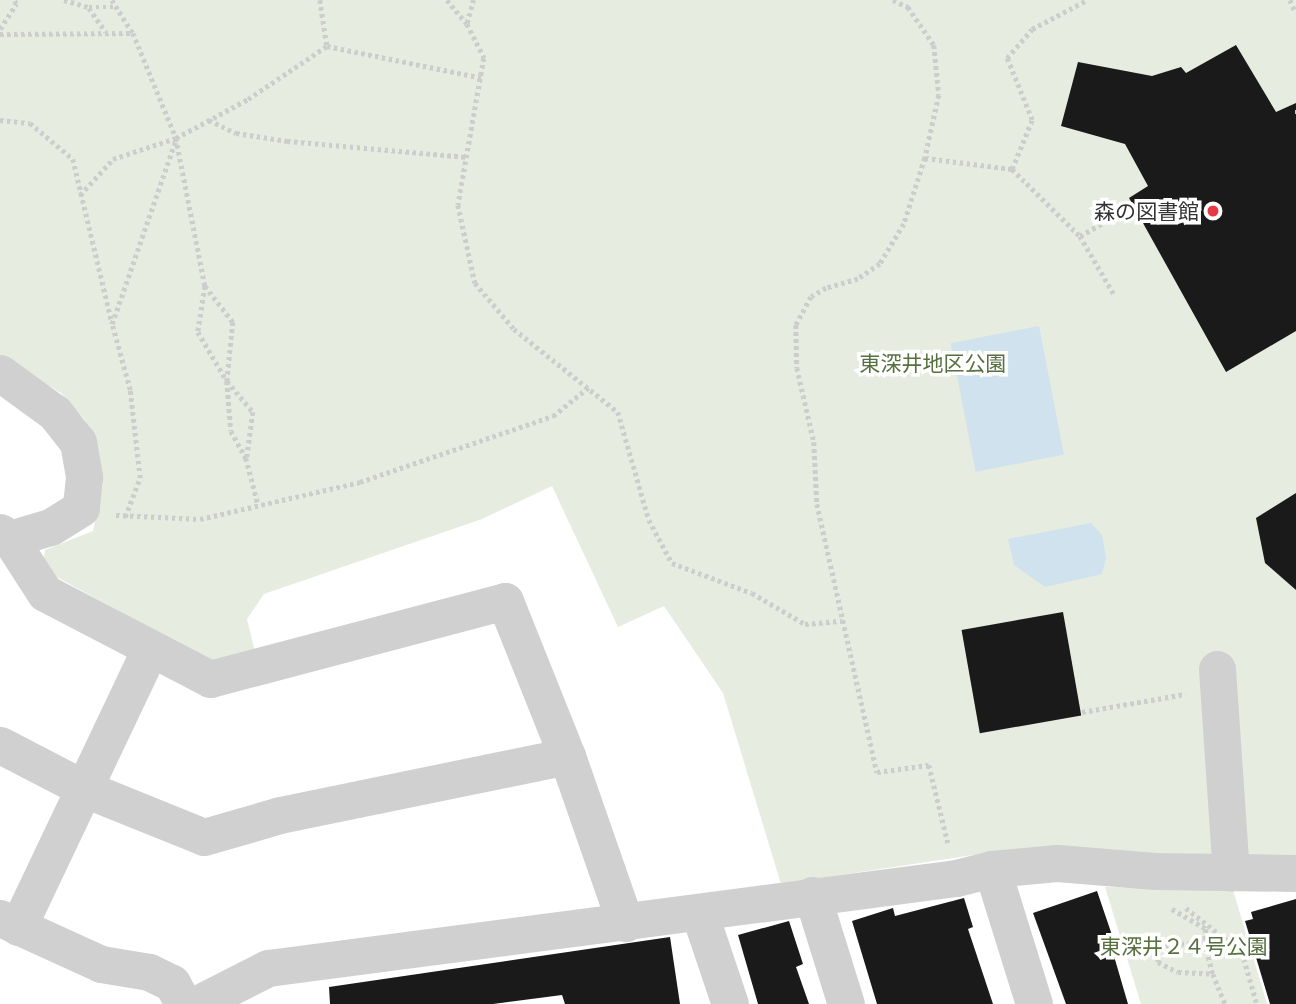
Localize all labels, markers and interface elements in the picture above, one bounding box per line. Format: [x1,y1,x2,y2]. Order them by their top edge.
place label: 森の図書館 [1094,198,1199,224]
marker: 森の図書館 [1205,203,1221,219]
park label: 東深井地区公園 [860,350,1006,376]
park label: 東深井２４号公園 [1100,933,1268,959]

